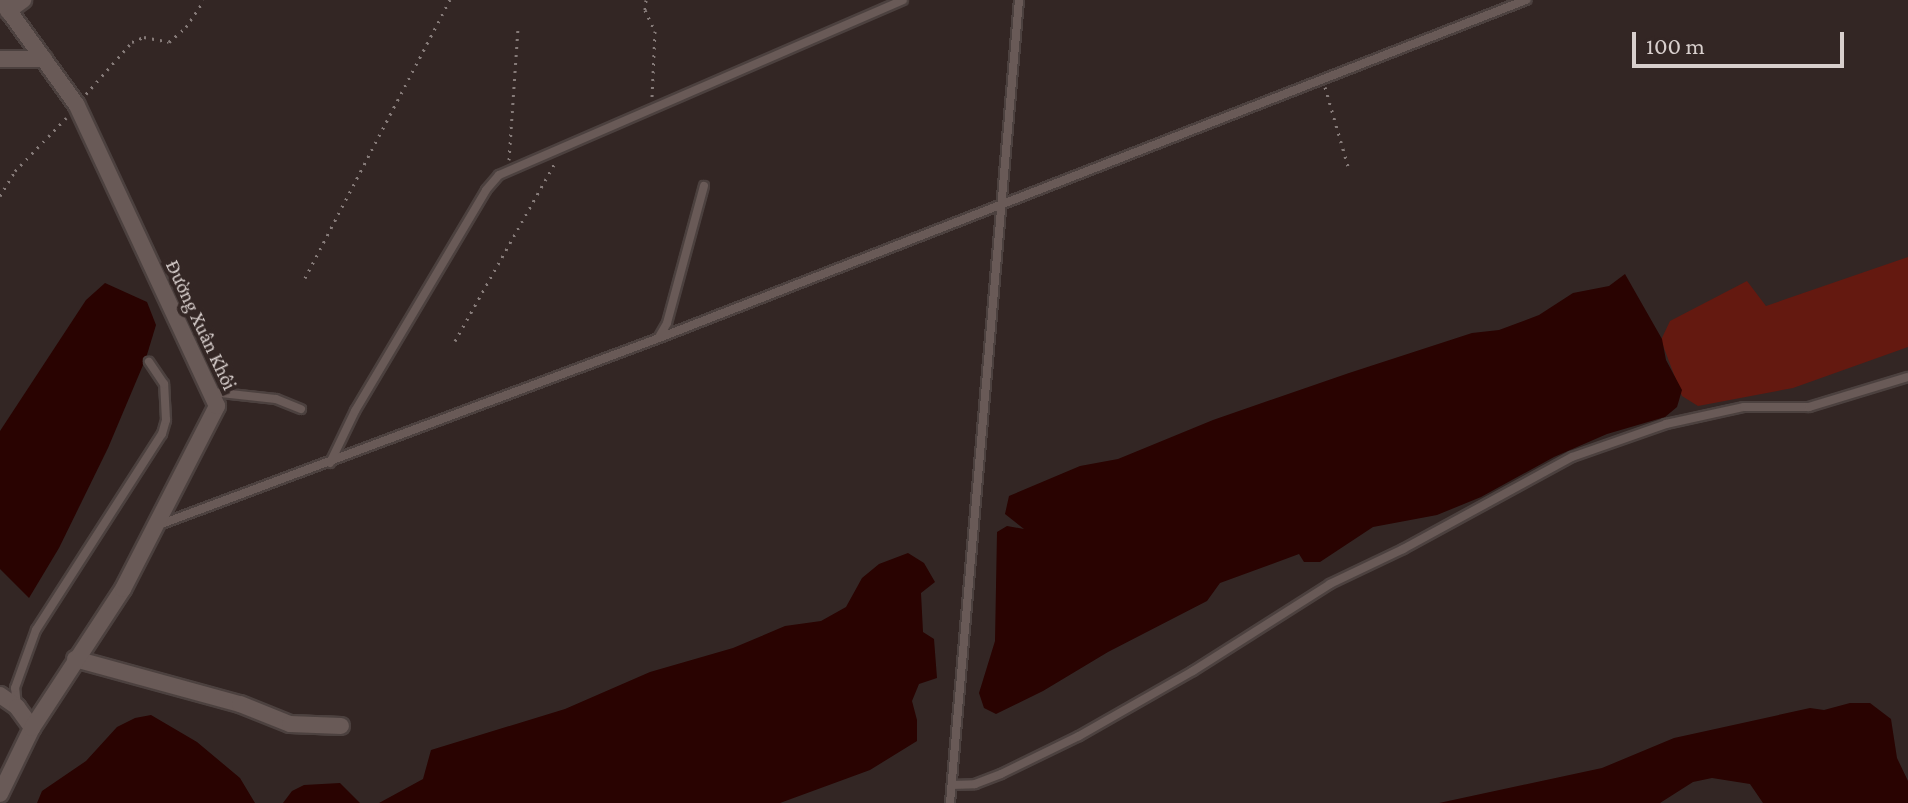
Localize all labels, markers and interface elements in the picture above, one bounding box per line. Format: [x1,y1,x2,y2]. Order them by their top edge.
scale bar [1636,16,1848,66]
text: 100 m [1646,32,1705,59]
street label: Đường Xuân Khôi [160,256,242,394]

